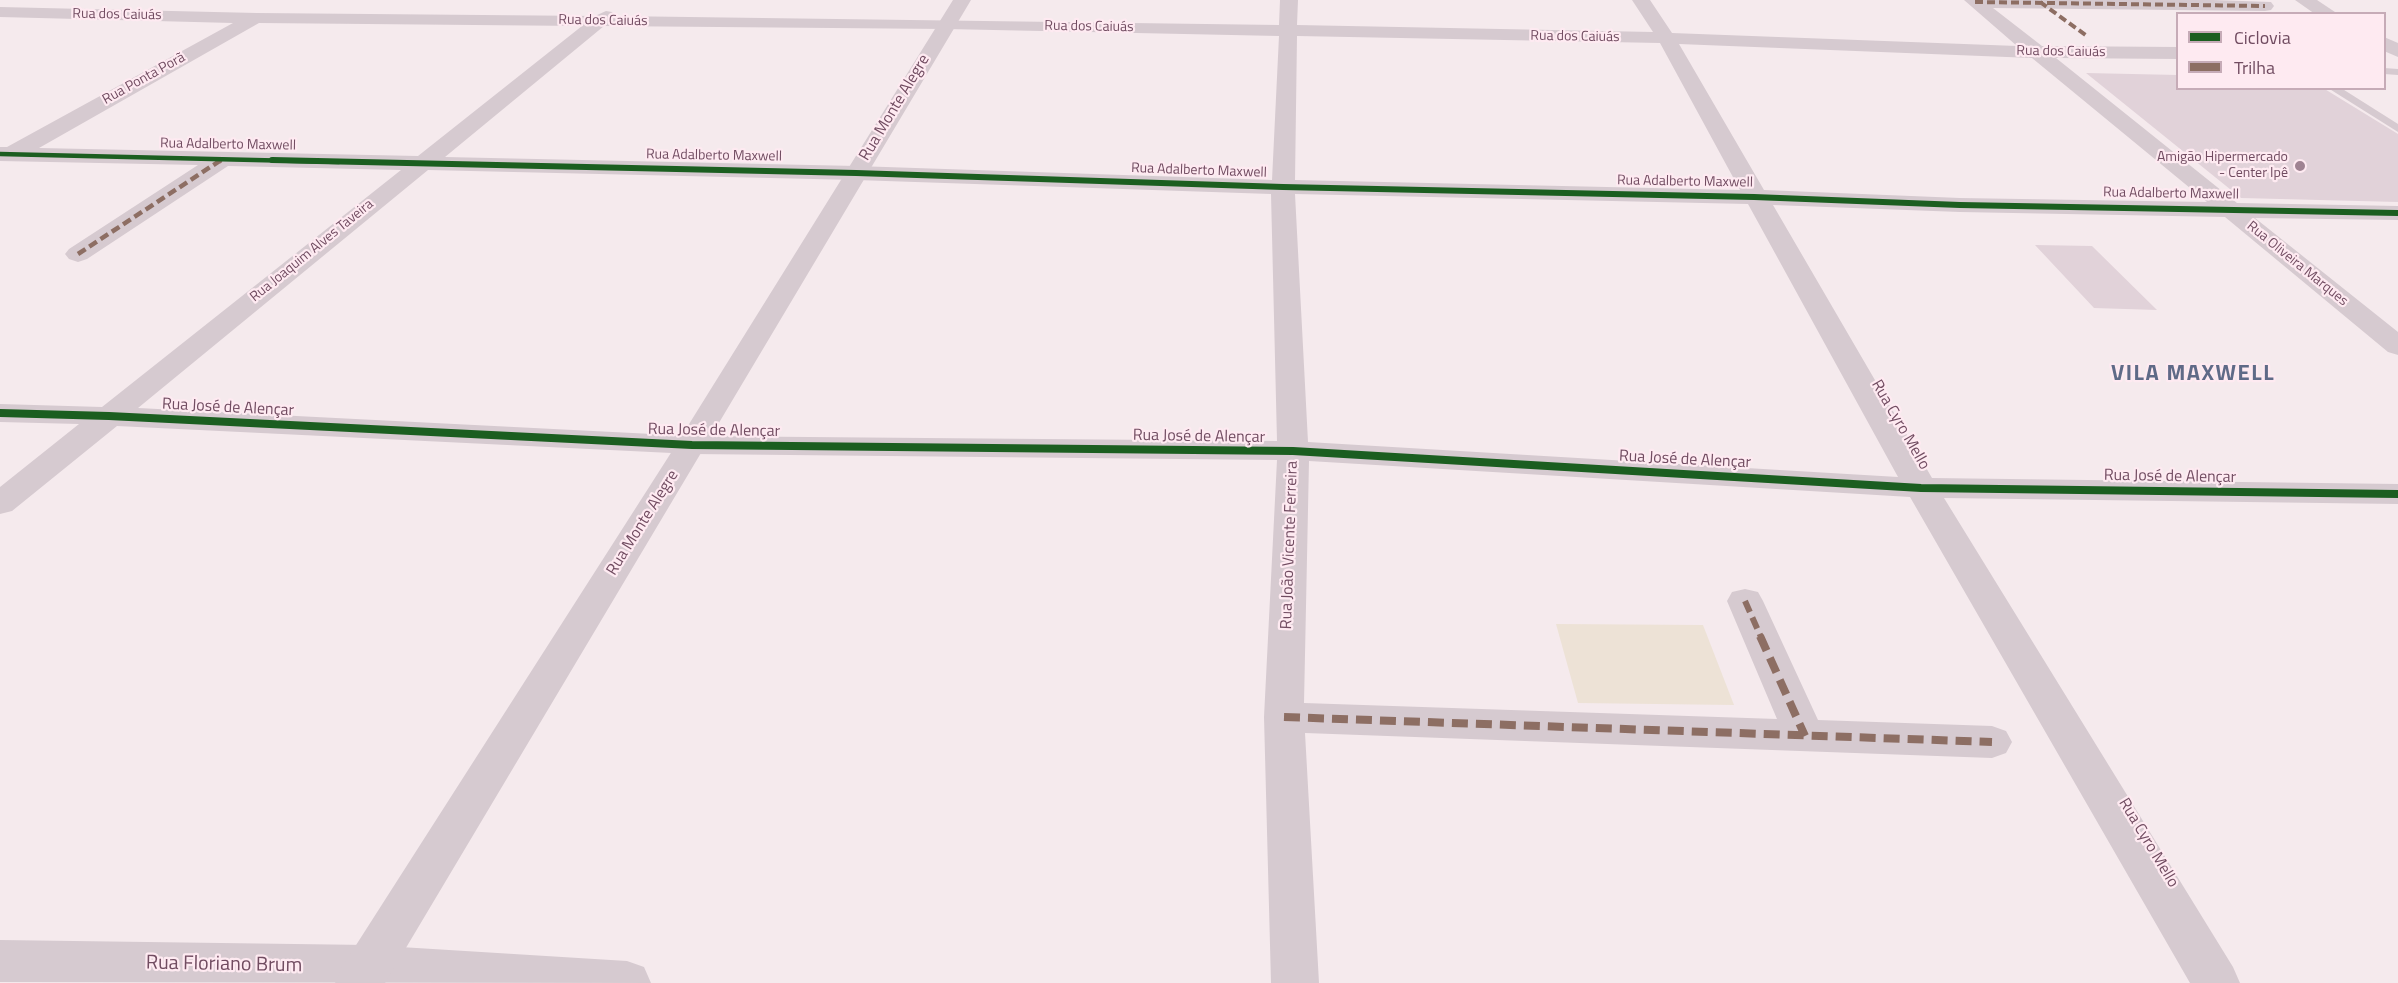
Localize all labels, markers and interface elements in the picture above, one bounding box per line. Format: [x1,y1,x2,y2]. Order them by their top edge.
street label: Rua dos Caiuás [72,6,162,24]
street label: Rua dos Caiuás [558,12,648,30]
legend [2176,12,2386,90]
street label: Rua dos Caiuás [1044,18,1134,36]
text: Ciclovia [2234,24,2291,51]
street label: Rua dos Caiuás [1530,28,1620,46]
street label: Rua dos Caiuás [2016,43,2106,61]
street label: Rua Ponta Porã [100,49,188,109]
street label: Rua Monte Alegre [856,51,934,165]
text: Trilha [2234,54,2275,81]
street label: Rua Adalberto Maxwell [160,135,296,155]
street label: Rua Adalberto Maxwell [646,146,782,166]
place label: Amigão Hipermercado - Center Ipê [2157,150,2288,182]
marker: Amigão Hipermercado - Center Ipê [2293,159,2307,173]
street label: Rua Adalberto Maxwell [1131,160,1267,182]
street label: Rua Adalberto Maxwell [1617,172,1753,192]
street label: Rua Adalberto Maxwell [2103,184,2239,204]
street label: Rua Joaquim Alves Taveira [247,196,377,306]
street label: Rua Oliveira Marques [2243,218,2351,310]
district label: VILA MAXWELL [2111,362,2275,388]
street label: Rua Cyro Mello [1867,377,1933,473]
street label: Rua José de Alençar [161,395,295,421]
street label: Rua José de Alençar [648,420,780,442]
street label: Rua José de Alençar [1133,426,1265,448]
street label: Rua José de Alençar [1618,447,1752,473]
street label: Rua João Vicente Ferreira [1277,460,1303,630]
street label: Rua José de Alençar [2104,466,2236,488]
street label: Rua Monte Alegre [603,467,683,579]
street label: Rua Cyro Mello [2114,795,2182,891]
street label: Rua Floriano Brum [146,952,302,978]

